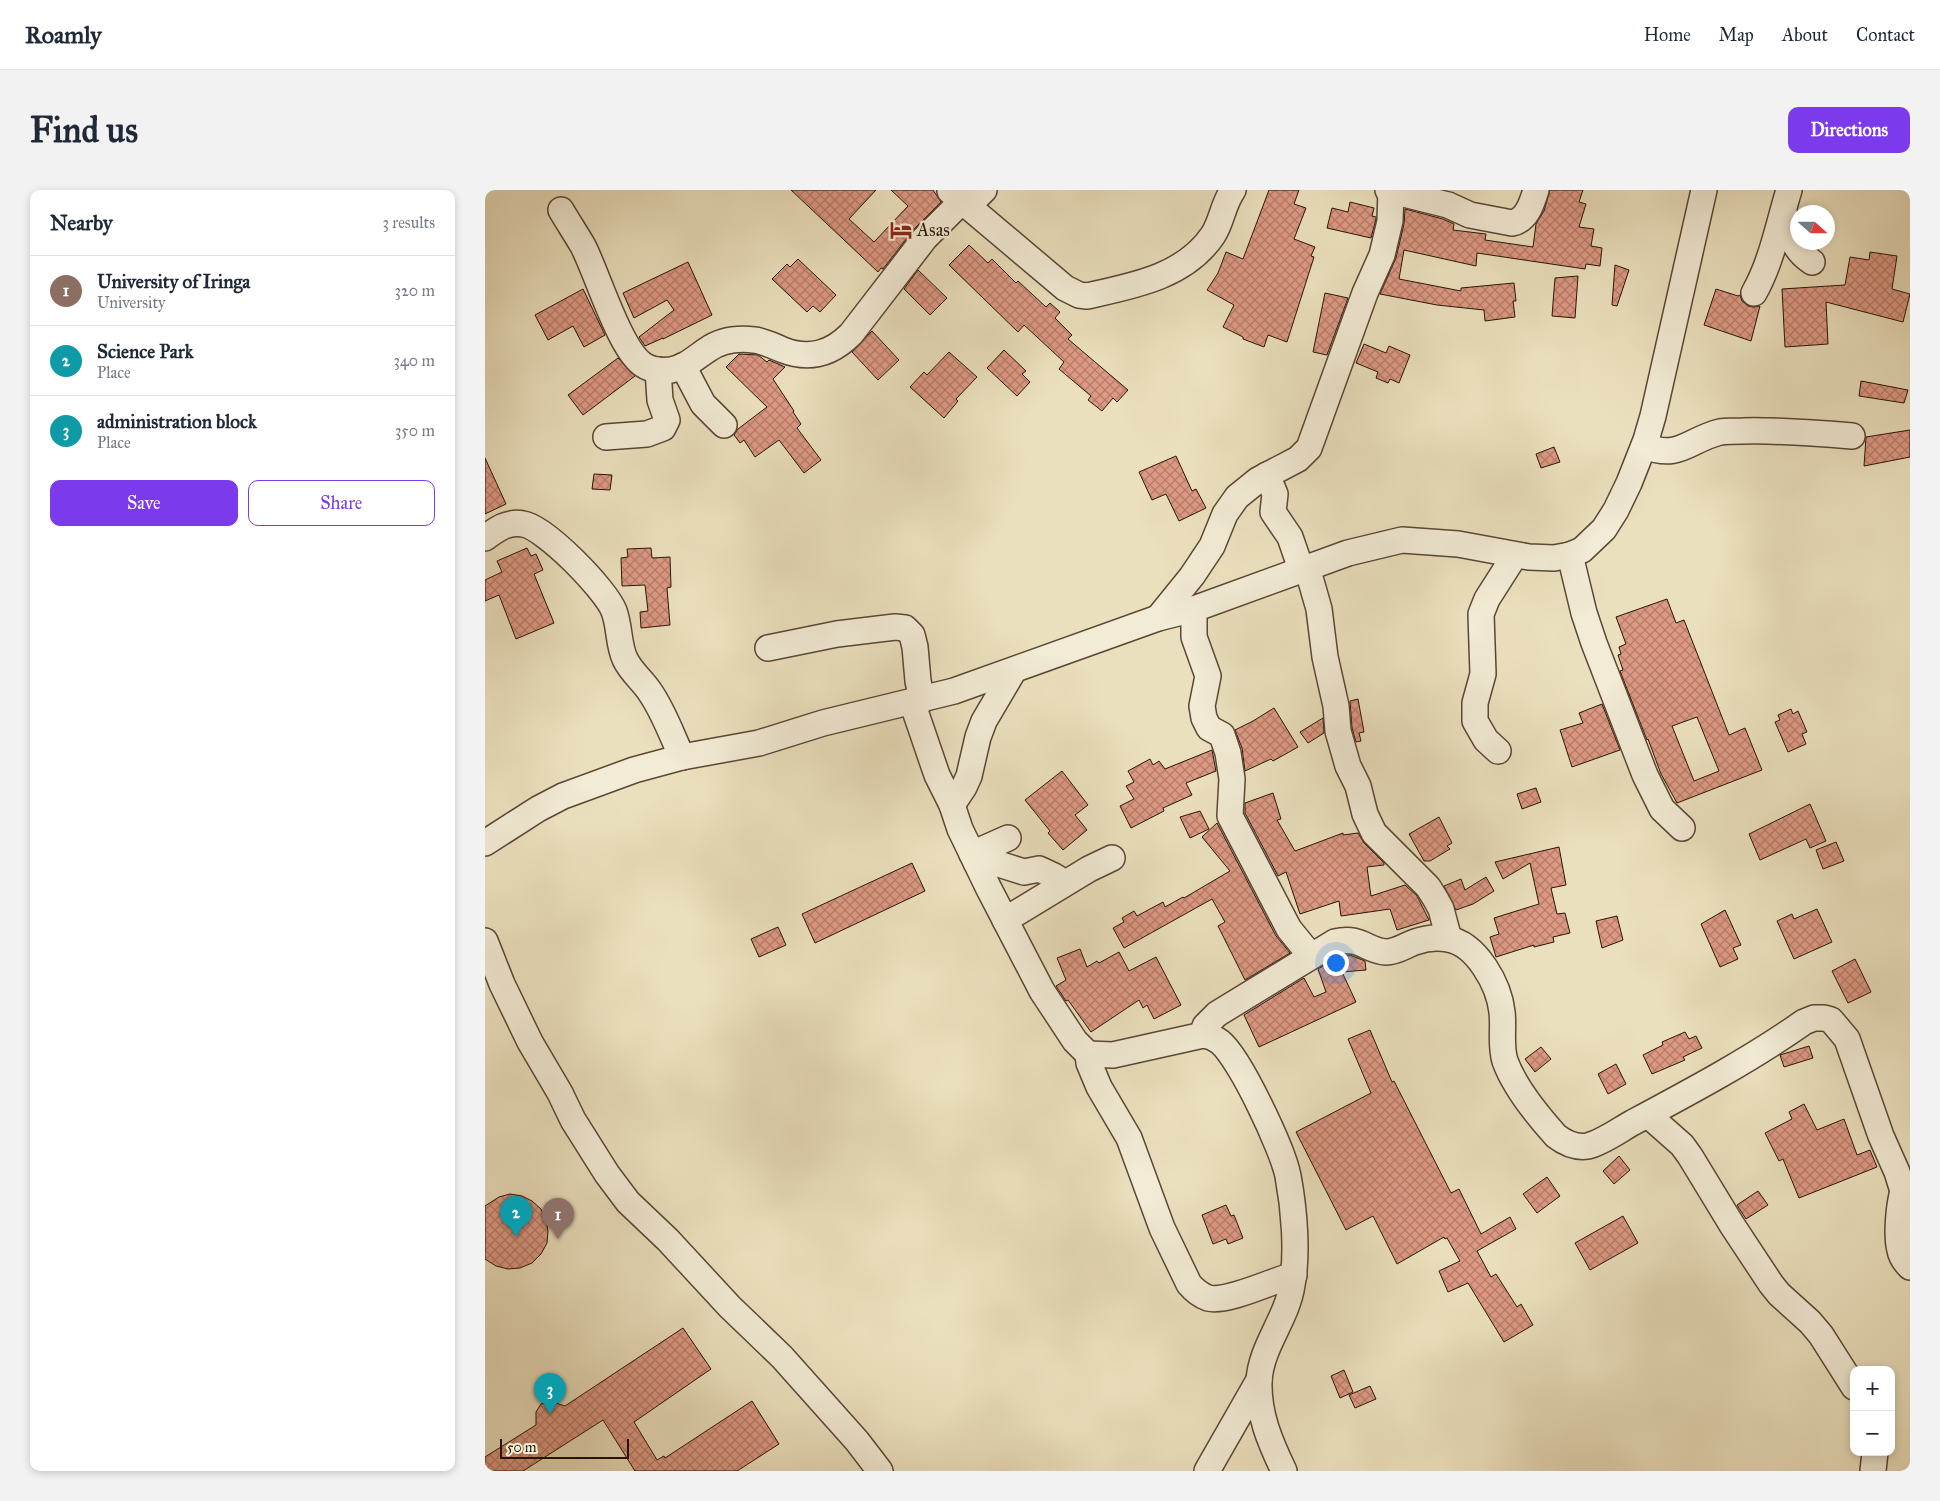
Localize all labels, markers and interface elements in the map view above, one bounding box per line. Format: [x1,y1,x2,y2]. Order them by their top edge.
text: Roamly [25,20,102,50]
text: Home [1644,24,1691,46]
text: Map [1719,24,1754,46]
text: About [1782,24,1828,46]
text: Contact [1856,24,1915,46]
button: Directions [1788,107,1910,153]
text: Find us [30,109,138,152]
north arrow [1790,205,1835,250]
text: Nearby [50,210,113,236]
text: 3 results [382,213,435,232]
hotel icon: Asas [888,217,914,243]
place label: Asas [916,219,950,241]
text: University of Iringa [97,270,250,293]
text: 1 [63,281,69,300]
text: 320 m [395,281,435,300]
text: University [97,293,166,312]
text: Science Park [97,340,194,363]
text: 2 [62,351,70,370]
text: 340 m [393,351,435,370]
text: Place [97,363,131,382]
text: administration block [97,410,257,433]
text: 3 [63,421,69,440]
text: 350 m [395,421,435,440]
text: Place [97,433,131,452]
button: Save [50,480,238,526]
button: Share [248,480,435,526]
your location [1323,950,1349,976]
pin: 2 [500,1196,532,1237]
pin: 1 [542,1198,574,1239]
map controls [1850,1366,1895,1456]
button: + [1850,1366,1895,1411]
pin: 3 [534,1373,566,1414]
button: − [1850,1411,1895,1456]
scale bar [500,1436,629,1459]
text: 50 m [507,1439,536,1456]

